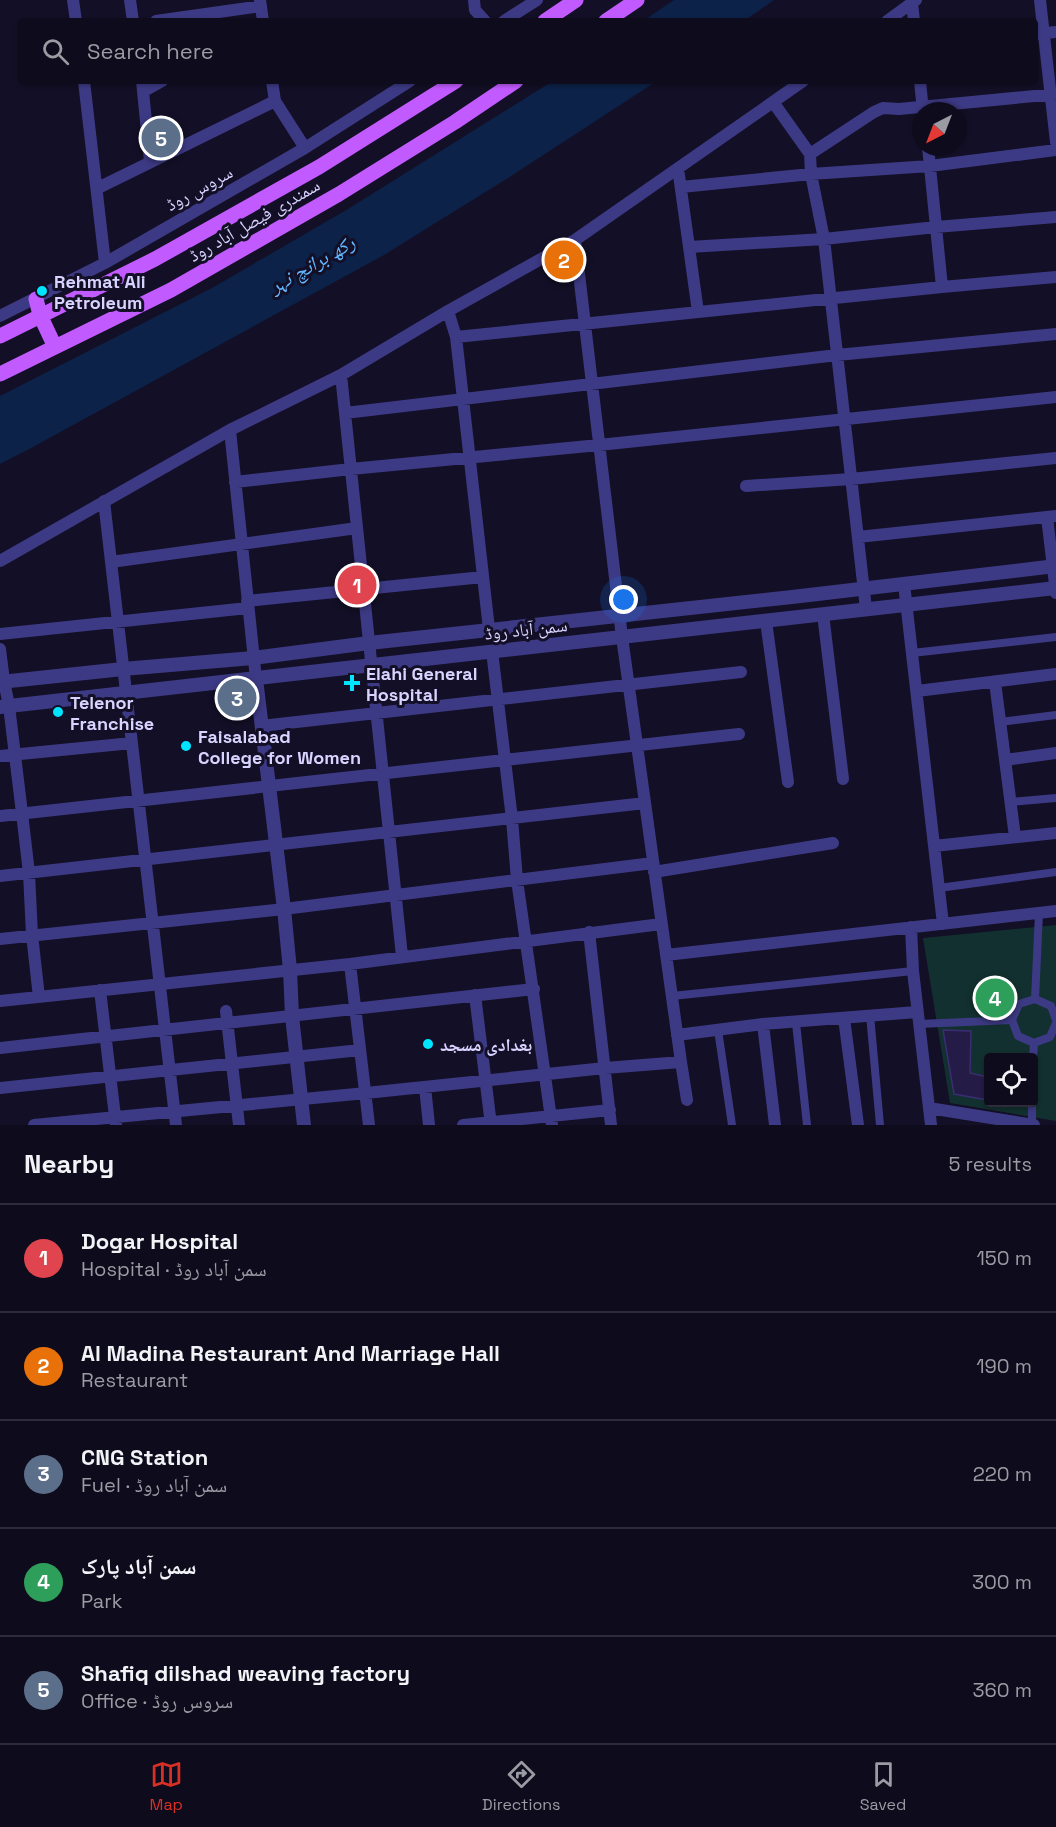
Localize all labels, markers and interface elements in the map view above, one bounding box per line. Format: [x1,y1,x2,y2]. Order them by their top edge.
search box [18,18,1038,84]
icon: search [39,35,72,68]
text: Search here [87,37,214,65]
north arrow [912,102,966,156]
pin: 5 [142,116,180,160]
street label: سروس روڈ [161,160,237,216]
street label: سمندری فیصل آباد روڈ [184,173,324,267]
water label: رکھ برانچ نہر [263,229,360,300]
pin: 2 [544,238,584,282]
place label: Rehmat Ali Petroleum [54,270,146,314]
marker: Rehmat Ali Petroleum [35,284,49,298]
pin: 1 [338,562,376,608]
your location [609,585,638,614]
street label: سمن آباد روڈ [483,613,569,645]
place label: Elahi General Hospital [366,662,478,706]
marker: Elahi General Hospital [343,674,361,692]
pin: 3 [218,676,256,720]
place label: Telenor Franchise [70,691,154,735]
marker: Telenor Franchise [51,705,65,719]
place label: Faisalabad College for Women [198,725,361,769]
marker: Faisalabad College for Women [179,739,193,753]
pin: 4 [976,976,1014,1020]
place label: بغدادی مسجد [440,1033,532,1056]
marker: بغدادی مسجد [421,1037,435,1051]
map controls [984,1053,1038,1107]
button: locate [984,1053,1038,1107]
text: Nearby [24,1147,114,1181]
text: 5 results [948,1151,1032,1177]
text: Dogar Hospital [81,1227,238,1255]
text: 1 [39,1245,48,1271]
text: 150 m [977,1245,1032,1271]
text: Hospital · سمن آباد روڈ [81,1256,267,1282]
text: Al Madina Restaurant And Marriage Hall [81,1339,500,1367]
text: 2 [38,1353,49,1379]
text: 190 m [976,1353,1032,1379]
text: Restaurant [81,1367,188,1393]
text: CNG Station [81,1443,208,1471]
text: 3 [37,1461,50,1487]
text: 220 m [973,1461,1032,1487]
text: Fuel · سمن آباد روڈ [81,1472,227,1498]
text: سمن آباد پارک [81,1552,197,1580]
text: 4 [37,1569,50,1595]
text: 300 m [972,1569,1032,1595]
text: Park [81,1588,123,1614]
text: Shafiq dilshad weaving factory [81,1659,410,1687]
text: 5 [38,1677,50,1703]
text: 360 m [973,1677,1032,1703]
text: Office · سروس روڈ [81,1688,233,1714]
tab: Map [150,1758,183,1815]
tab: Directions [482,1758,561,1815]
tab: Saved [860,1758,906,1815]

